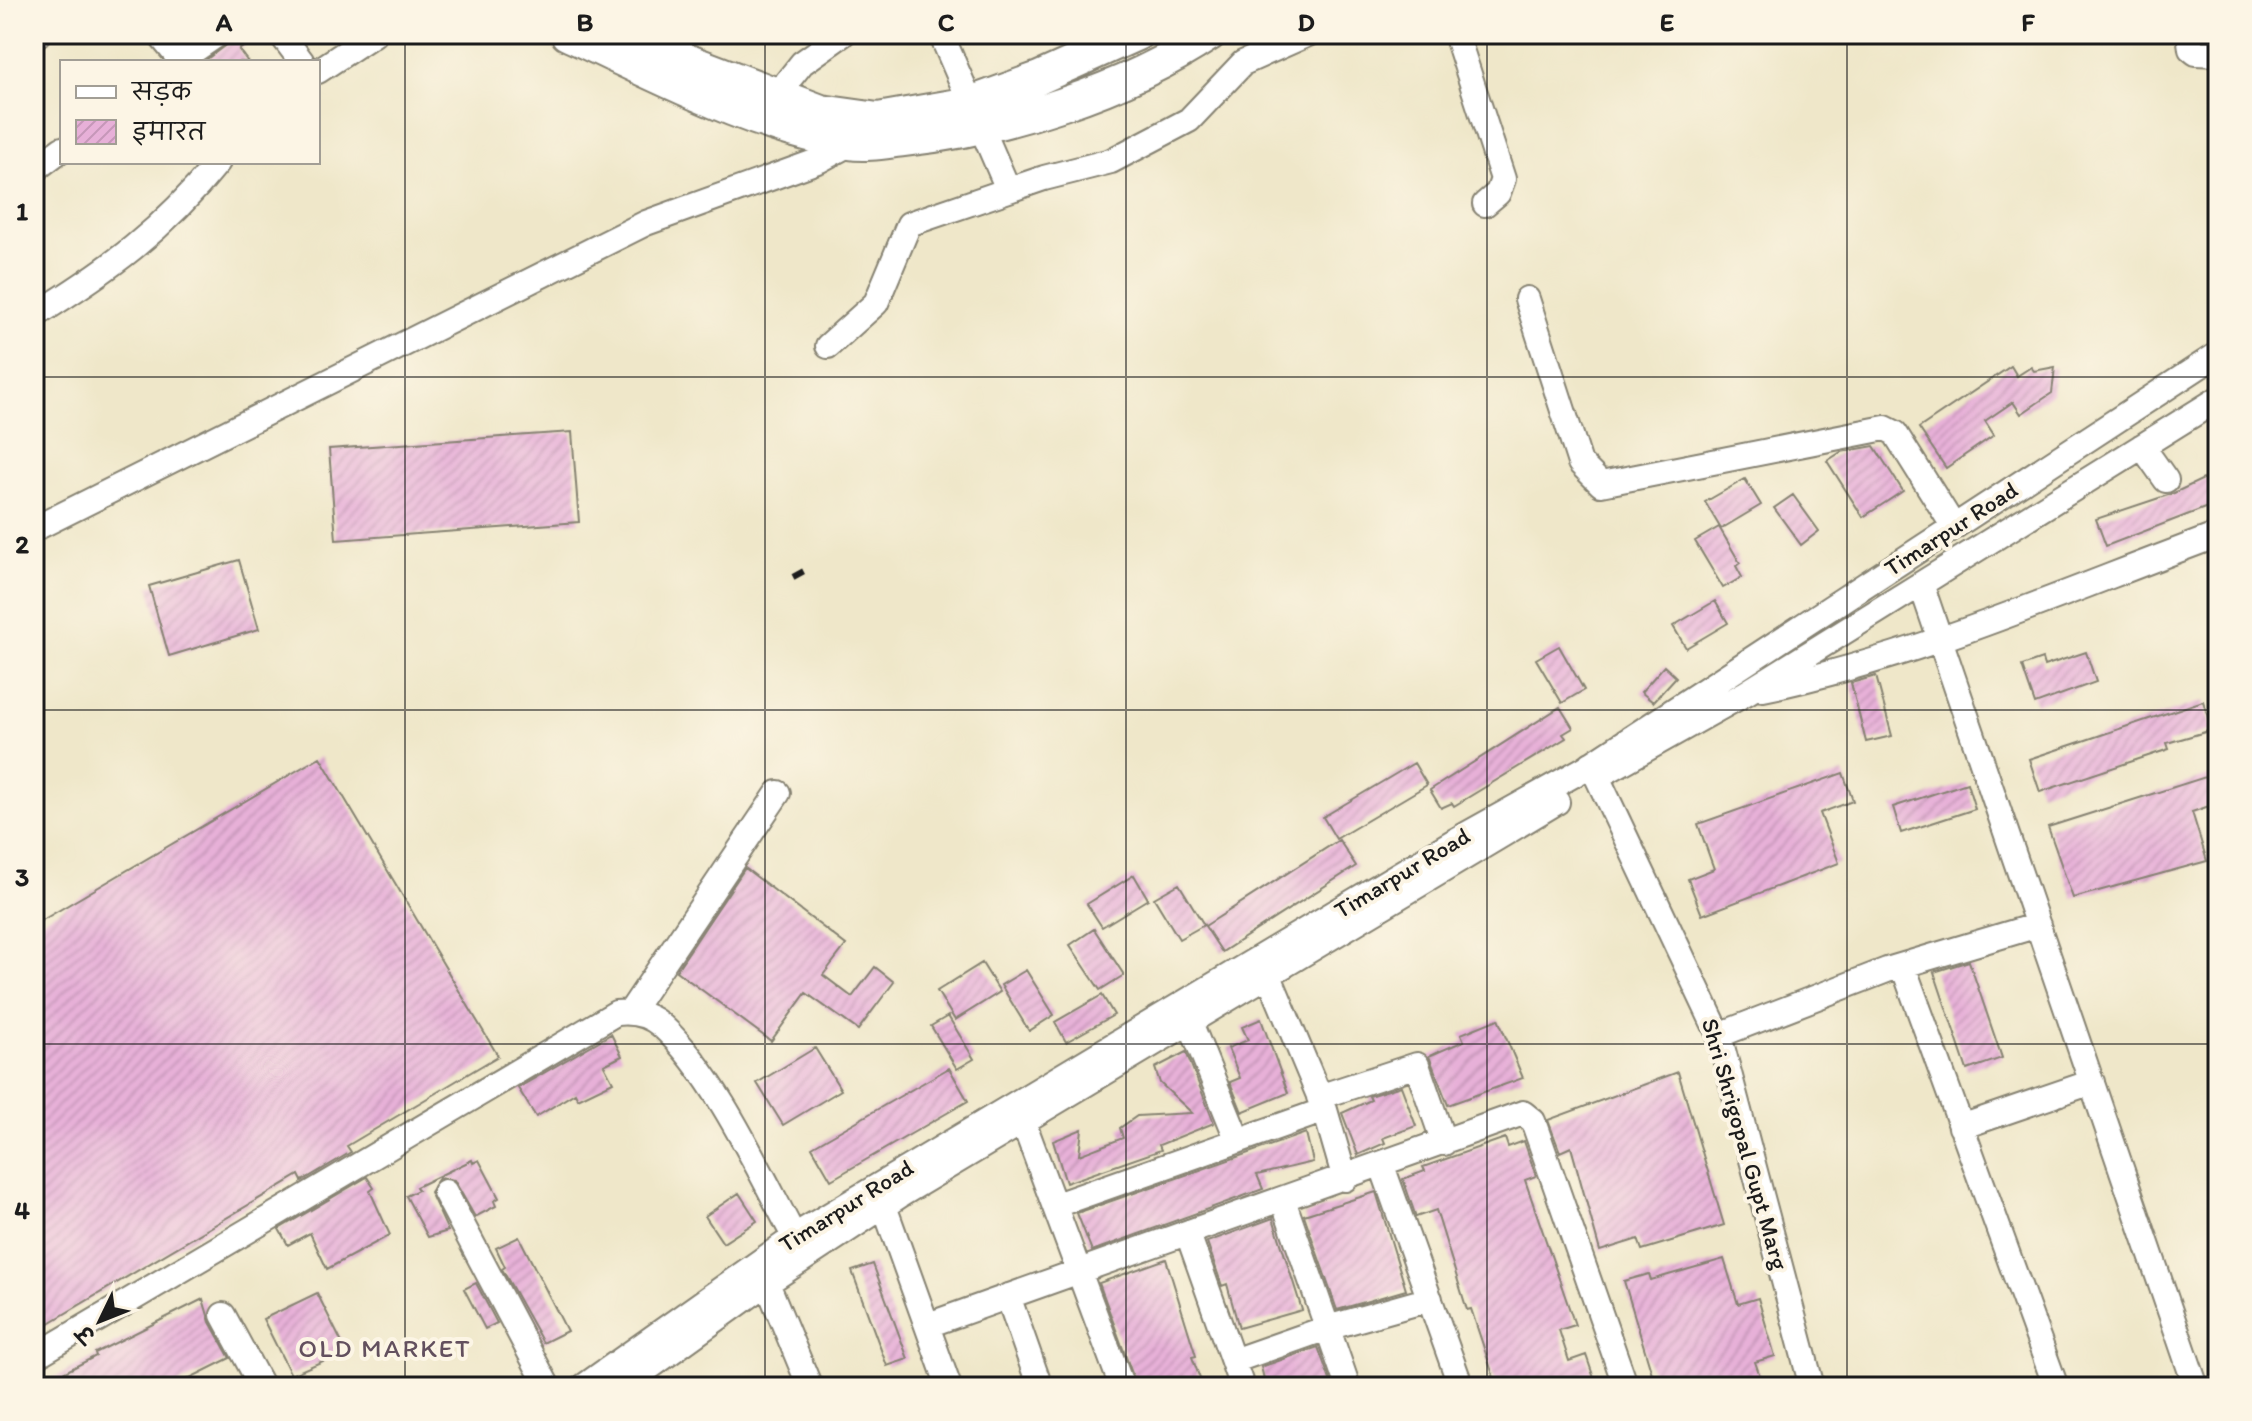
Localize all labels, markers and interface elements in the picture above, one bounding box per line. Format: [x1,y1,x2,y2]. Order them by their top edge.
text: A [215,6,233,38]
text: B [577,6,594,38]
text: C [938,6,955,38]
text: D [1297,6,1315,38]
text: E [1660,6,1674,38]
text: F [2021,6,2035,38]
legend [60,60,320,164]
text: सड़क [130,77,193,106]
text: इमारत [132,117,207,146]
text: 1 [16,195,28,227]
street label: Timarpur Road [1879,475,2023,582]
text: 2 [15,528,29,560]
street label: Timarpur Road [1329,821,1475,924]
text: 3 [15,861,29,893]
street label: Shri Shrigopal Gupt Marg [1696,1015,1795,1274]
street label: Timarpur Road [773,1153,918,1258]
text: 4 [14,1194,30,1226]
north arrow [60,1281,140,1361]
text: उ [69,1318,102,1350]
district label: OLD MARKET [298,1332,472,1364]

